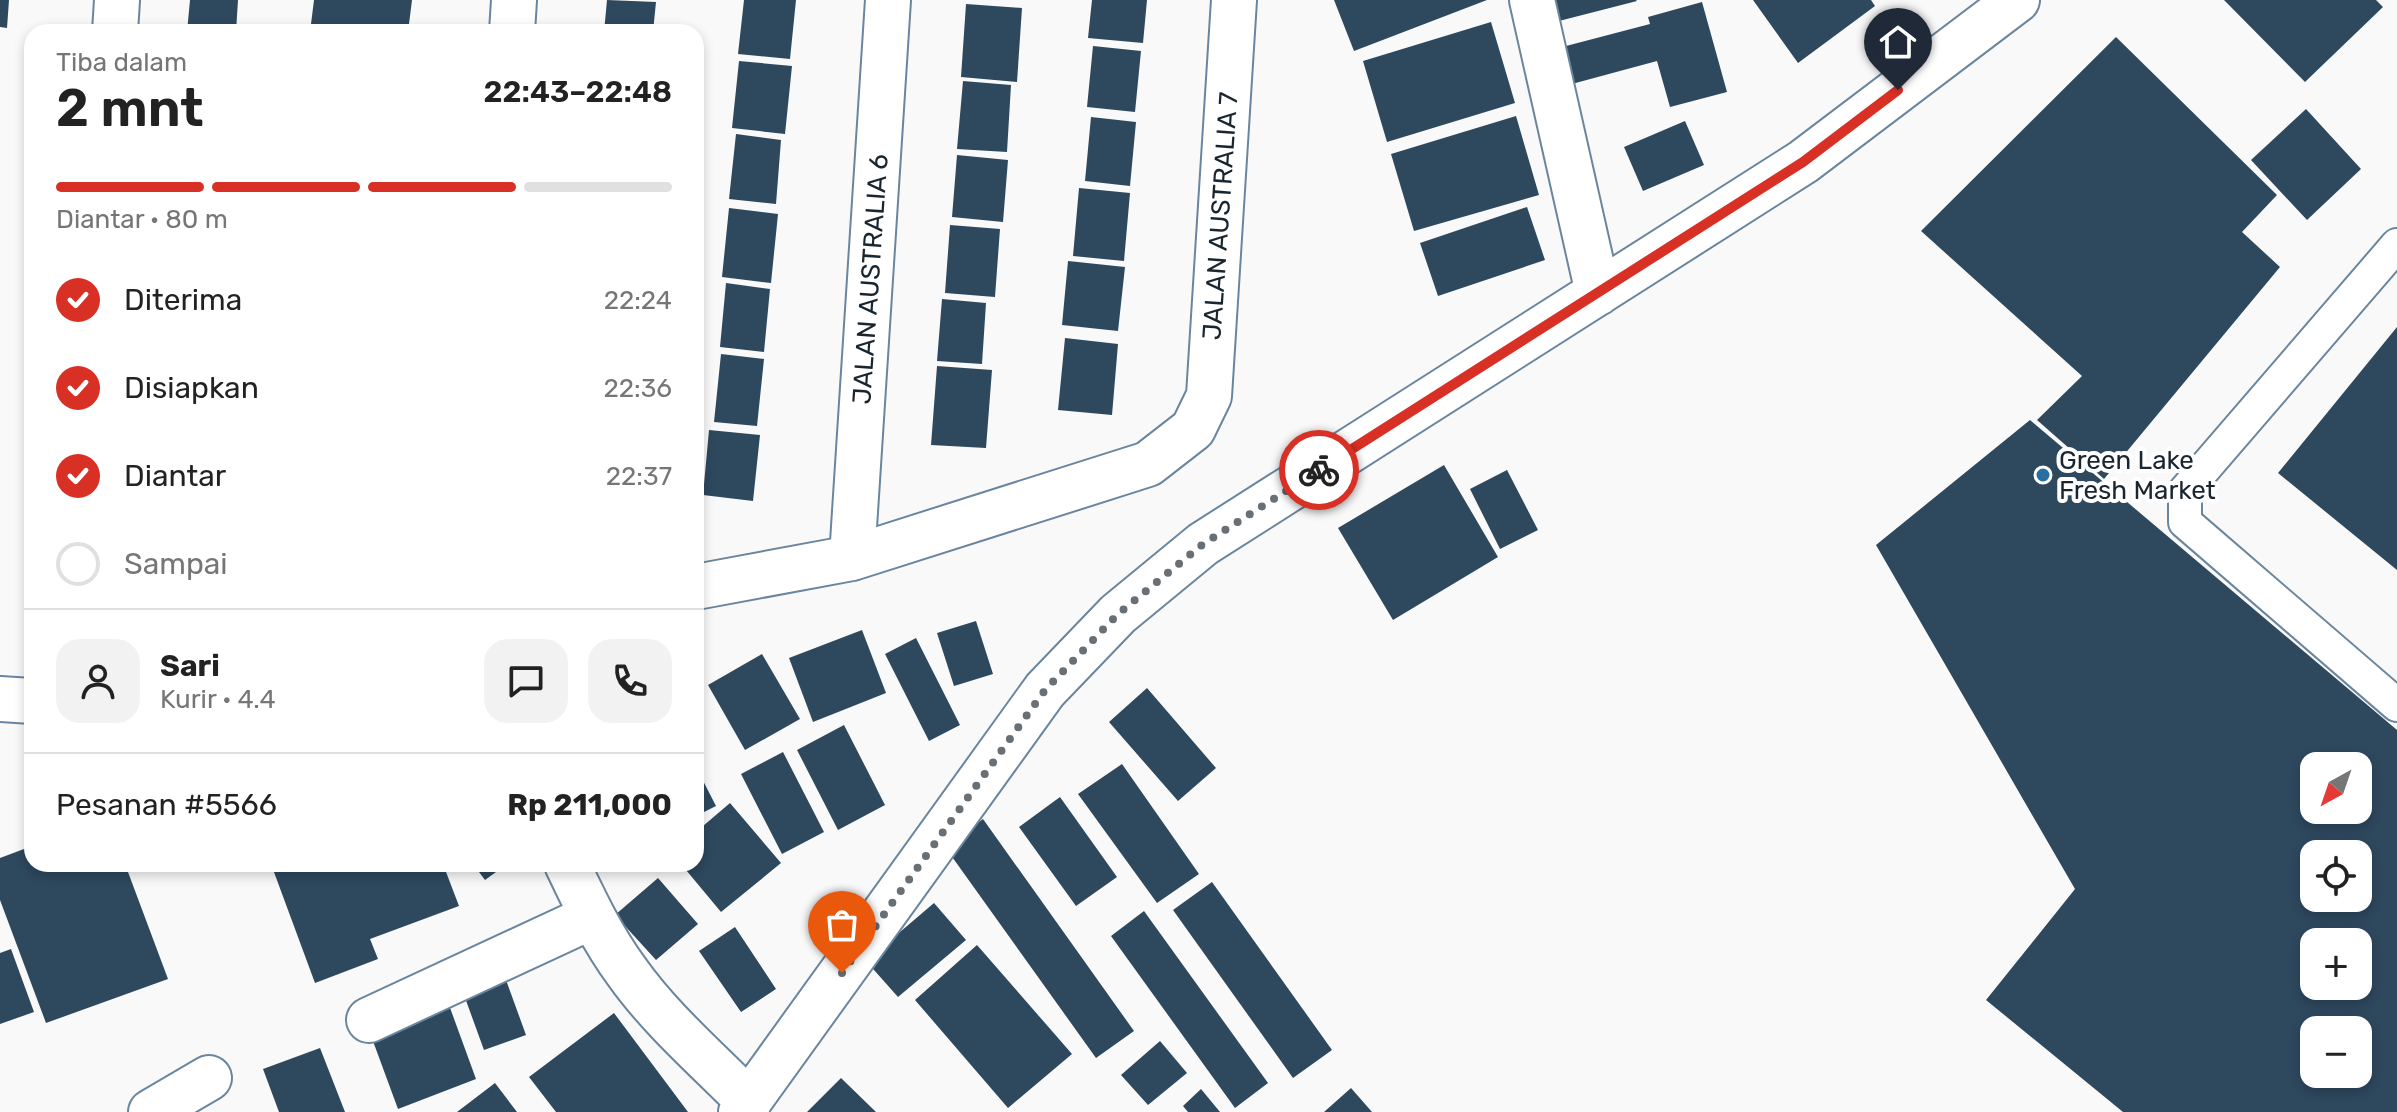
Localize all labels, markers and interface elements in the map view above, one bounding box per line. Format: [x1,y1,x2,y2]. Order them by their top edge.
pin [1864,8,1932,90]
icon: home [1876,20,1920,64]
text: Tiba dalam [56,47,187,78]
text: 22:43–22:48 [483,74,672,110]
text: 2 mnt [56,77,204,139]
street label: JALAN AUSTRALIA 7 [1196,91,1245,341]
street label: JALAN AUSTRALIA 6 [846,153,895,405]
text: Diantar · 80 m [56,204,228,235]
icon: check [56,278,100,322]
text: Diterima [124,282,242,318]
text: 22:24 [604,285,672,316]
icon: check [56,366,100,410]
text: Disiapkan [124,370,259,406]
text: 22:36 [604,373,672,404]
courier [1279,430,1359,510]
place label: Green Lake Fresh Market [2059,445,2216,506]
icon: bike [1297,448,1341,492]
icon: check [56,454,100,498]
text: Diantar [124,458,226,494]
text: 22:37 [606,461,672,492]
marker: Green Lake Fresh Market [2034,466,2052,484]
text: Sampai [124,546,228,582]
button: person [56,639,140,723]
button: chat [484,639,568,723]
button: phone [588,639,672,723]
text: Sari [160,648,220,684]
text: Kurir · 4.4 [160,684,276,715]
north arrow [2300,752,2372,824]
map controls [2300,752,2372,1088]
text: Pesanan #5566 [56,787,277,823]
text: Rp 211,000 [507,787,672,823]
button: locate [2300,840,2372,912]
pin [808,891,876,973]
icon: bag [820,903,864,947]
button: + [2300,928,2372,1000]
button: − [2300,1016,2372,1088]

